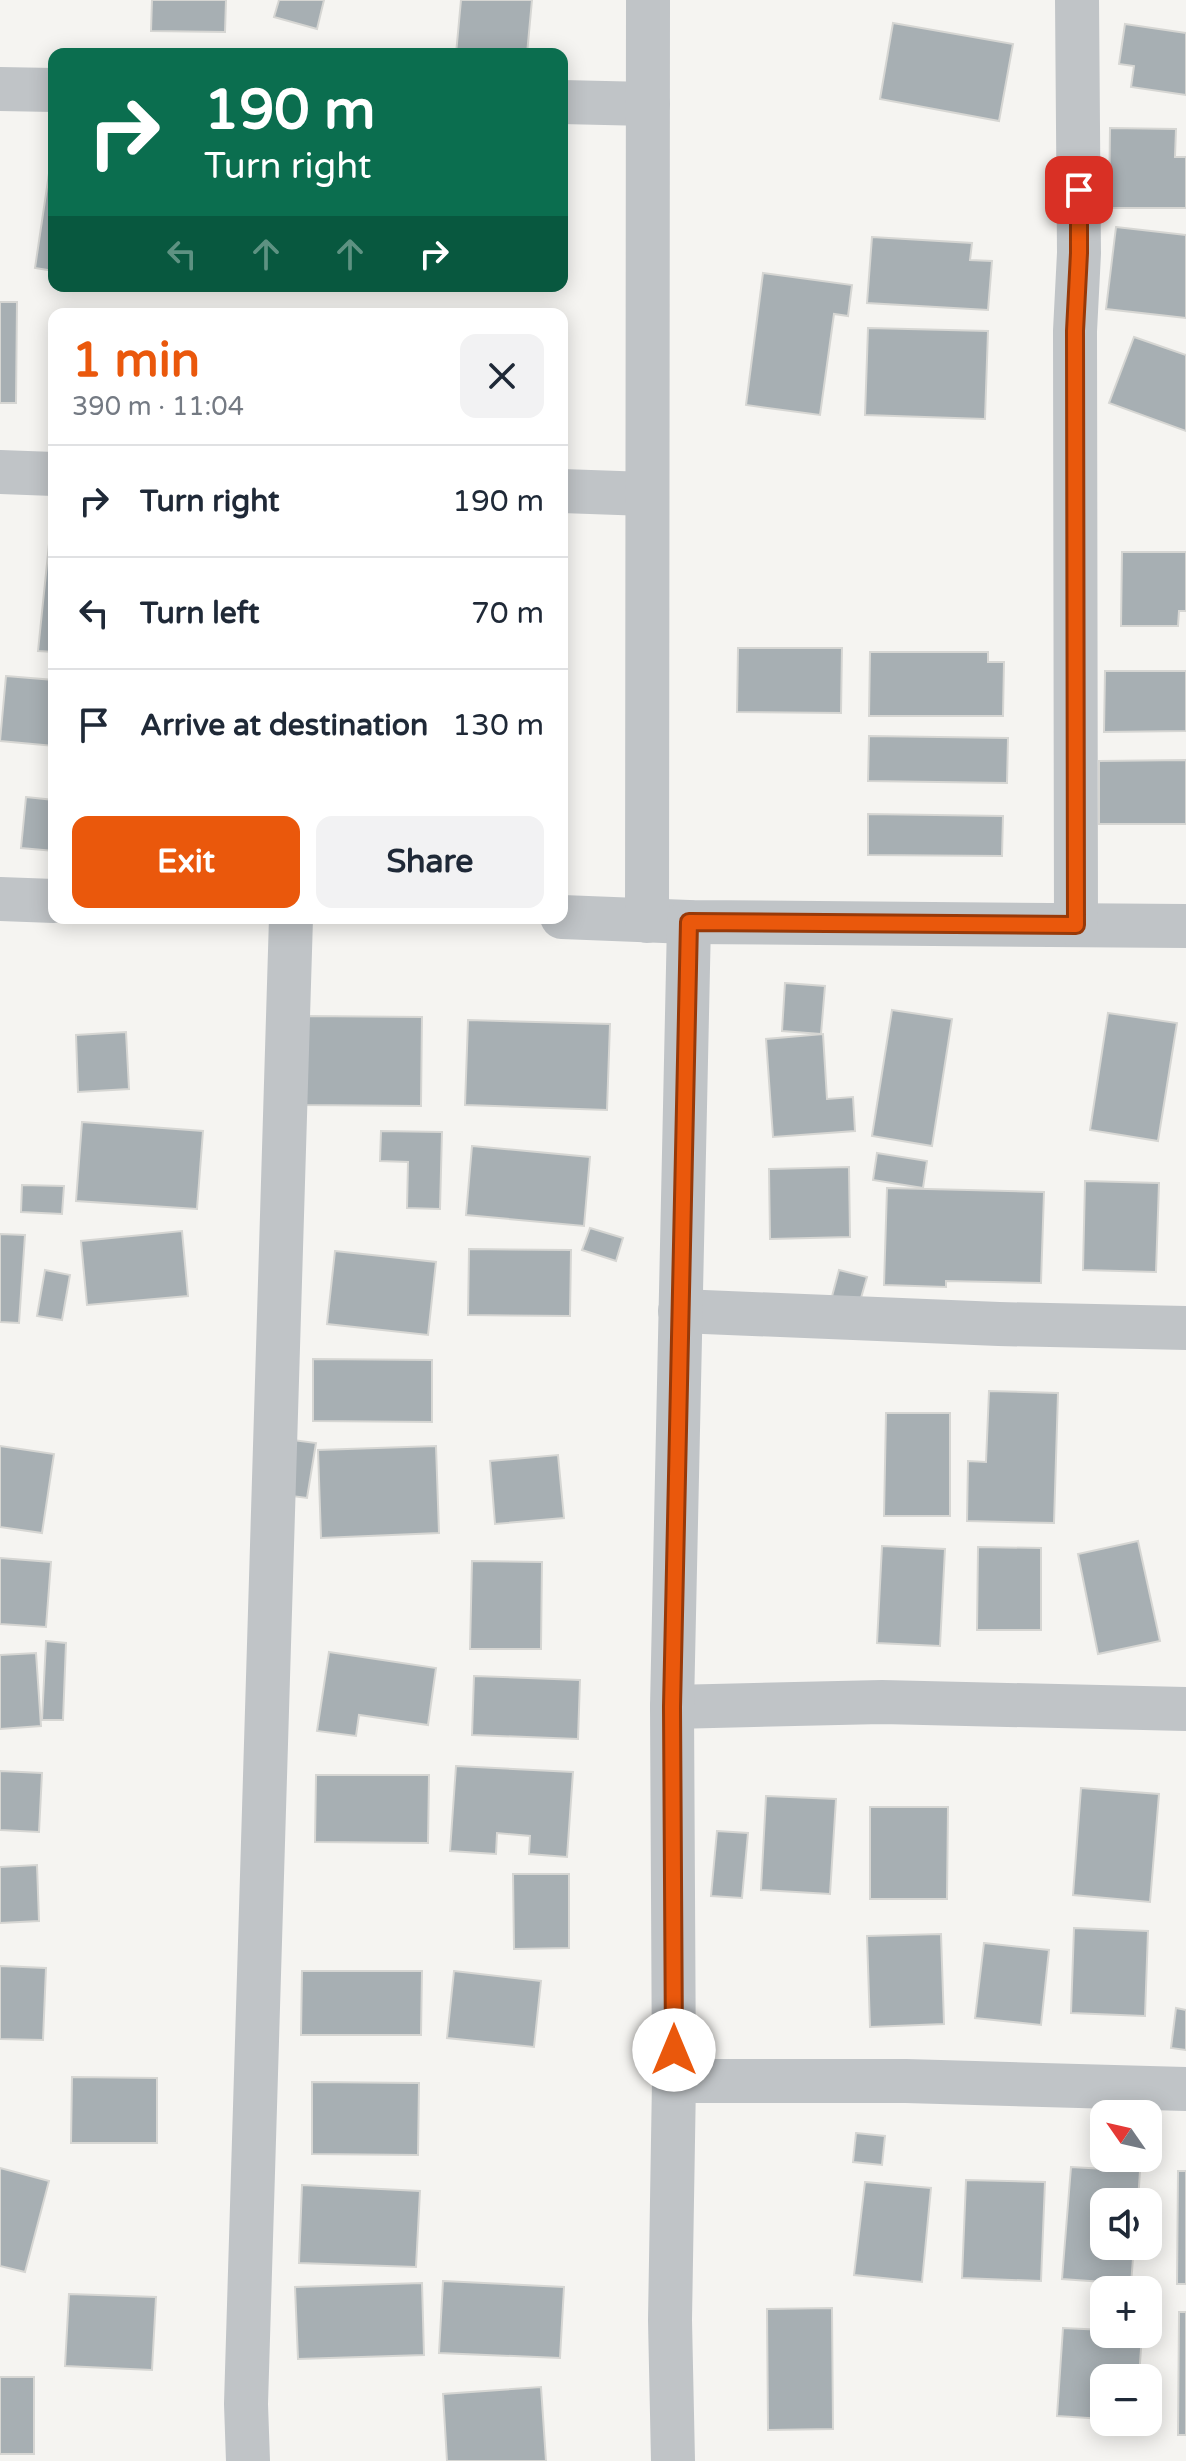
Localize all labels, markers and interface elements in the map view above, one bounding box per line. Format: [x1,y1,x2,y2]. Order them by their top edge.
text: 190 m [204,77,375,144]
icon: right [72,80,176,184]
text: Turn right [204,145,371,188]
pin [1045,156,1113,224]
icon: arrive [1057,168,1101,212]
icon: left [160,232,204,276]
icon: ahead [244,232,288,276]
icon: ahead [328,232,372,276]
icon: right [412,232,456,276]
text: 1 min [72,332,200,390]
button: close [460,334,544,418]
text: 390 m · 11:04 [72,391,244,422]
icon: right [72,479,116,523]
text: Turn right [140,483,280,520]
text: 190 m [452,483,544,520]
icon: left [72,591,116,635]
text: Turn left [140,595,259,632]
text: 70 m [471,595,544,632]
icon: arrive [72,703,116,747]
text: Arrive at destination [140,707,428,744]
text: 130 m [452,707,544,744]
button: Exit [72,816,300,908]
button: Share [316,816,544,908]
position arrow [632,2008,716,2092]
north arrow [1090,2100,1162,2172]
map controls [1090,2100,1162,2436]
button: sound [1090,2188,1162,2260]
button: + [1090,2276,1162,2348]
button: − [1090,2364,1162,2436]

